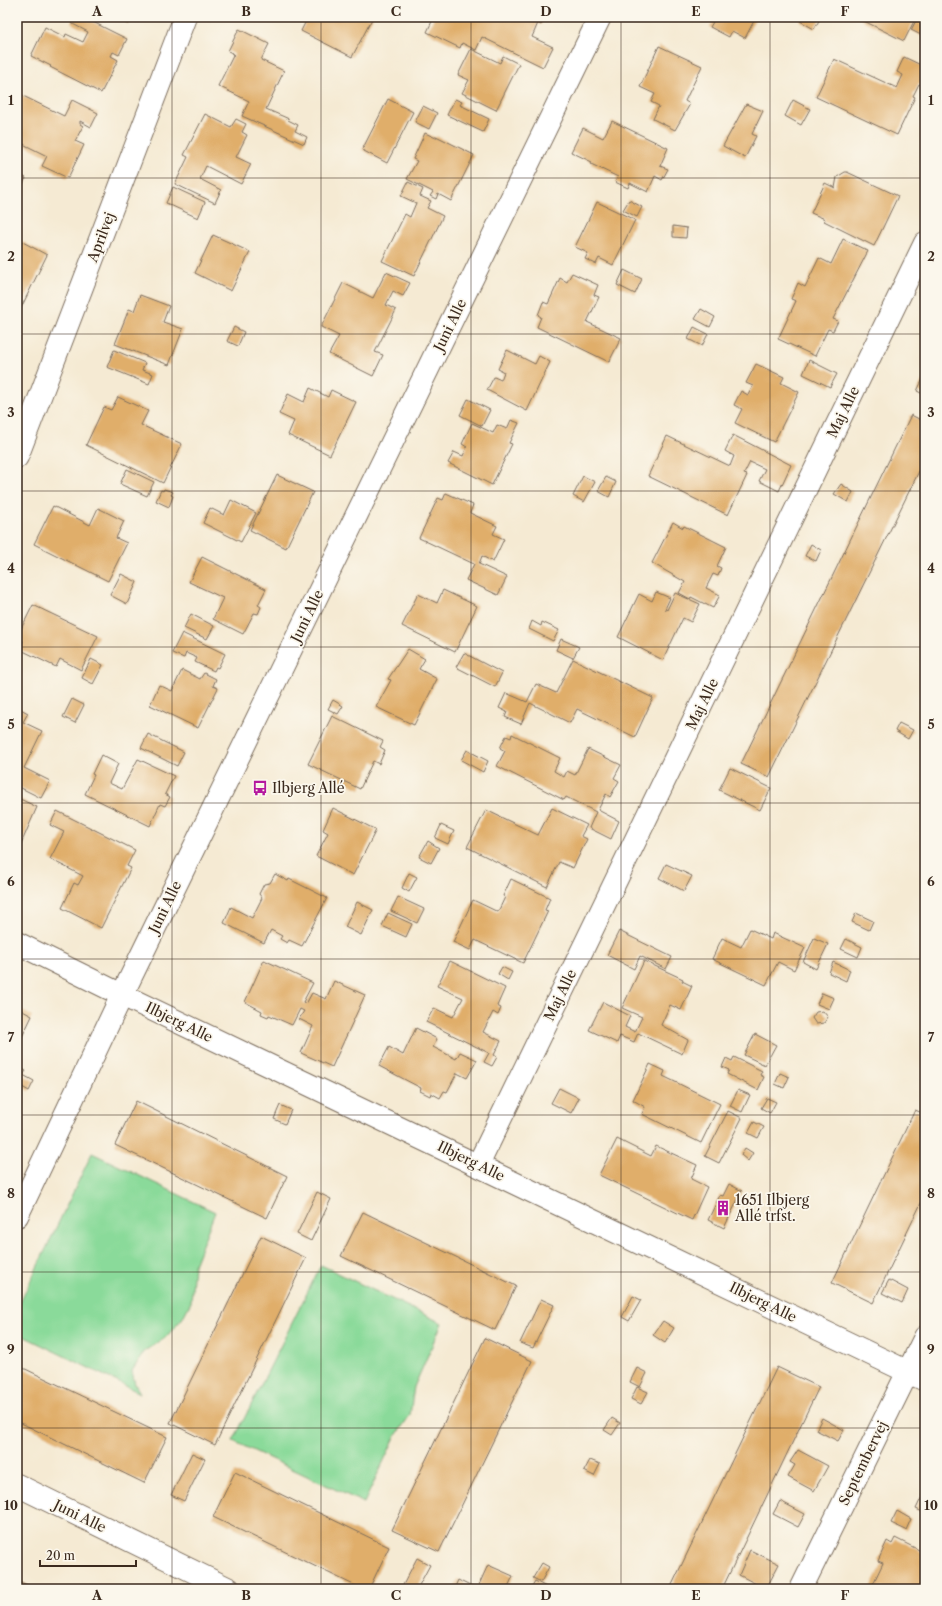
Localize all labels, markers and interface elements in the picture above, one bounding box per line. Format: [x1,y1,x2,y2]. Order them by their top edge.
text: A [91,3,103,19]
text: B [241,3,251,19]
text: C [391,3,401,19]
text: D [540,3,552,19]
text: E [691,3,701,19]
text: F [841,3,850,19]
text: 1 [8,92,14,108]
text: 1 [928,92,934,108]
street label: Aprilvej [83,209,119,266]
text: 2 [7,248,15,264]
text: 2 [927,248,935,264]
street label: Juni Alle [429,296,470,356]
street label: Maj Alle [823,383,863,441]
text: 3 [7,404,15,420]
text: 3 [927,404,935,420]
text: 4 [7,560,15,576]
text: 4 [927,560,935,576]
street label: Juni Alle [286,587,327,647]
street label: Maj Alle [682,675,722,733]
text: 5 [7,716,15,732]
text: 5 [927,716,935,732]
bus stop icon: Ilbjerg Allé [251,779,269,797]
place label: Ilbjerg Allé [272,779,345,797]
text: 6 [7,873,15,889]
text: 6 [927,873,935,889]
street label: Juni Alle [144,878,185,938]
street label: Maj Alle [540,966,580,1024]
street label: Ilbjerg Alle [142,998,216,1046]
text: 7 [8,1029,15,1045]
text: 7 [928,1029,935,1045]
street label: Ilbjerg Alle [434,1137,508,1185]
text: 8 [7,1185,15,1201]
text: 8 [927,1185,935,1201]
place label: 1651 Ilbjerg Allé trfst. [734,1191,810,1225]
building icon: 1651 Ilbjerg Allé trfst. [714,1199,732,1217]
street label: Ilbjerg Alle [726,1278,800,1326]
text: 9 [7,1341,15,1357]
text: 9 [927,1341,935,1357]
street label: Septembervej [835,1418,891,1508]
street label: Juni Alle [49,1495,109,1536]
text: 10 [4,1497,18,1513]
text: 10 [924,1497,938,1513]
scale bar [40,1542,136,1568]
text: 20 m [46,1548,75,1563]
text: A [91,1587,103,1603]
text: B [241,1587,251,1603]
text: C [391,1587,401,1603]
text: D [540,1587,552,1603]
text: E [691,1587,701,1603]
text: F [841,1587,850,1603]

